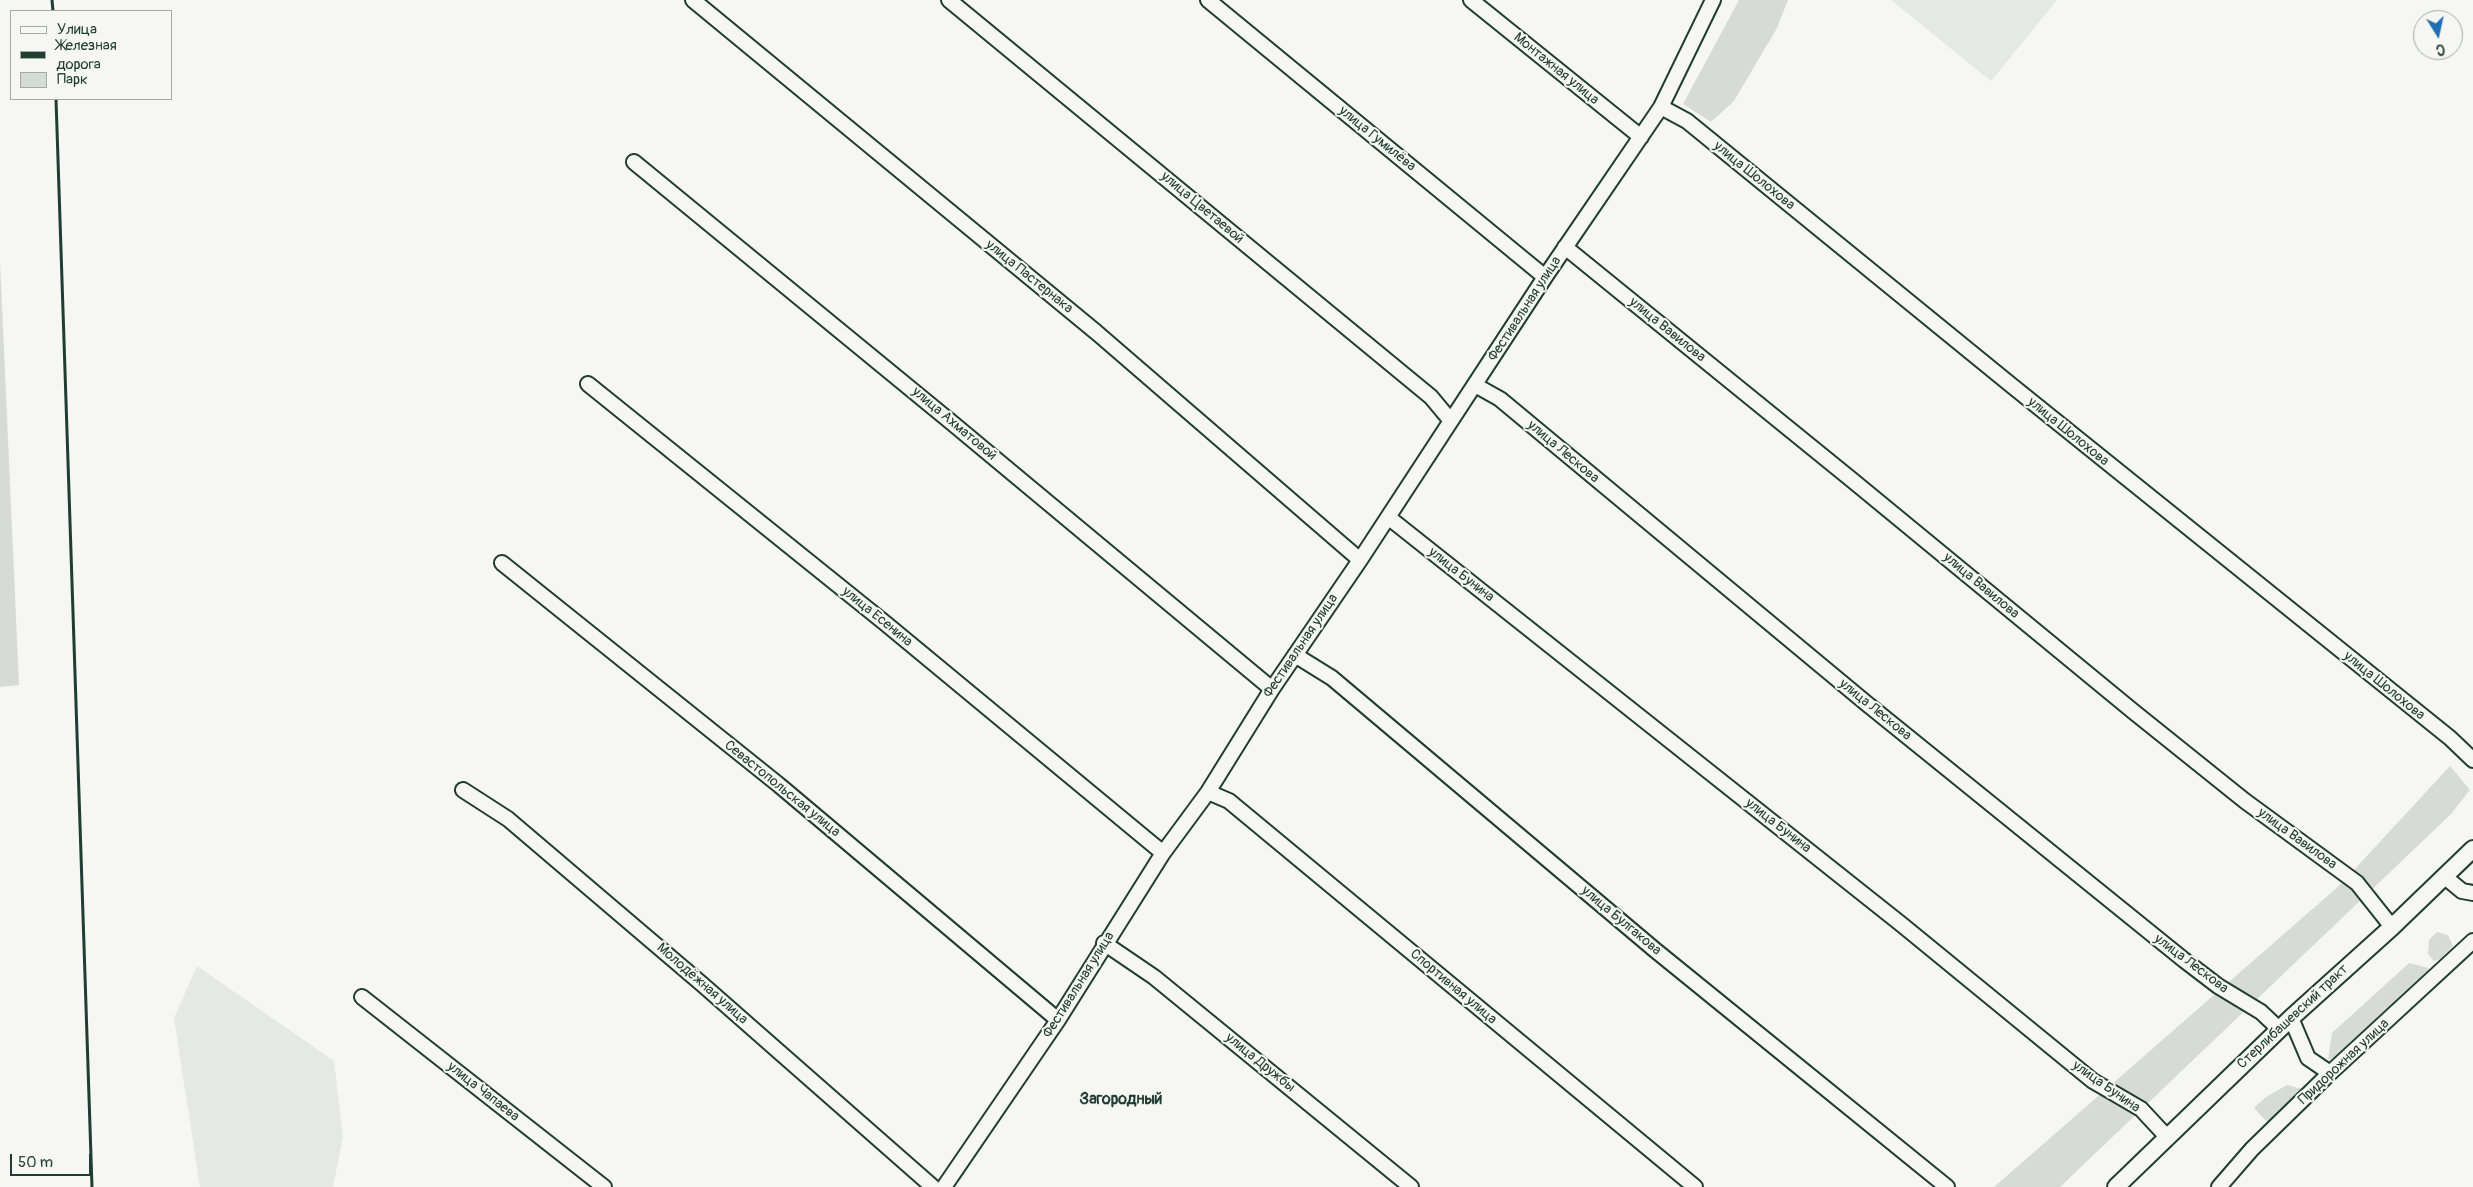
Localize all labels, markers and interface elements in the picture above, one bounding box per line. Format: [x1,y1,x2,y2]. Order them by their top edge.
legend [10,10,172,100]
north arrow [2413,10,2463,60]
text: Улица [57,20,97,39]
street label: Монтажная улица [1510,29,1602,109]
text: Железная дорога [56,36,117,74]
text: С [2435,40,2446,58]
text: Парк [57,70,88,89]
street label: улица Гумилёва [1335,103,1419,175]
street label: улица Шолохова [1710,138,1798,214]
street label: улица Цветаевой [1157,168,1247,248]
street label: улица Пастернака [982,237,1076,317]
street label: Фестивальная улица [1485,253,1565,365]
street label: улица Вавилова [1625,294,1709,366]
street label: улица Ахматовой [908,384,1000,464]
street label: улица Шолохова [2024,394,2112,470]
street label: улица Лескова [1524,417,1602,487]
street label: улица Бунина [1425,544,1497,606]
street label: улица Вавилова [1940,549,2022,623]
street label: улица Есенина [838,583,916,651]
street label: Фестивальная улица [1260,591,1342,701]
street label: улица Шолохова [2340,648,2428,724]
street label: улица Лескова [1835,676,1915,744]
street label: Севастопольская улица [721,737,843,841]
street label: улица Бунина [1742,795,1814,857]
street label: улица Вавилова [2254,805,2340,873]
street label: улица Булгакова [1578,883,1664,959]
street label: Фестивальная улица [1040,929,1118,1041]
street label: улица Лескова [2151,931,2231,997]
street label: Молодёжная улица [653,940,751,1028]
street label: Спортивная улица [1406,946,1500,1028]
street label: Стерлибашевский тракт [2234,961,2352,1073]
street label: Придорожная улица [2295,1016,2393,1108]
street label: улица Дружбы [1222,1030,1298,1096]
street label: улица Бунина [2069,1057,2143,1117]
street label: улица Чапаева [444,1059,522,1125]
district label: Загородный [1080,1090,1162,1110]
scale bar [12,1144,94,1176]
text: 50 m [18,1153,53,1172]

